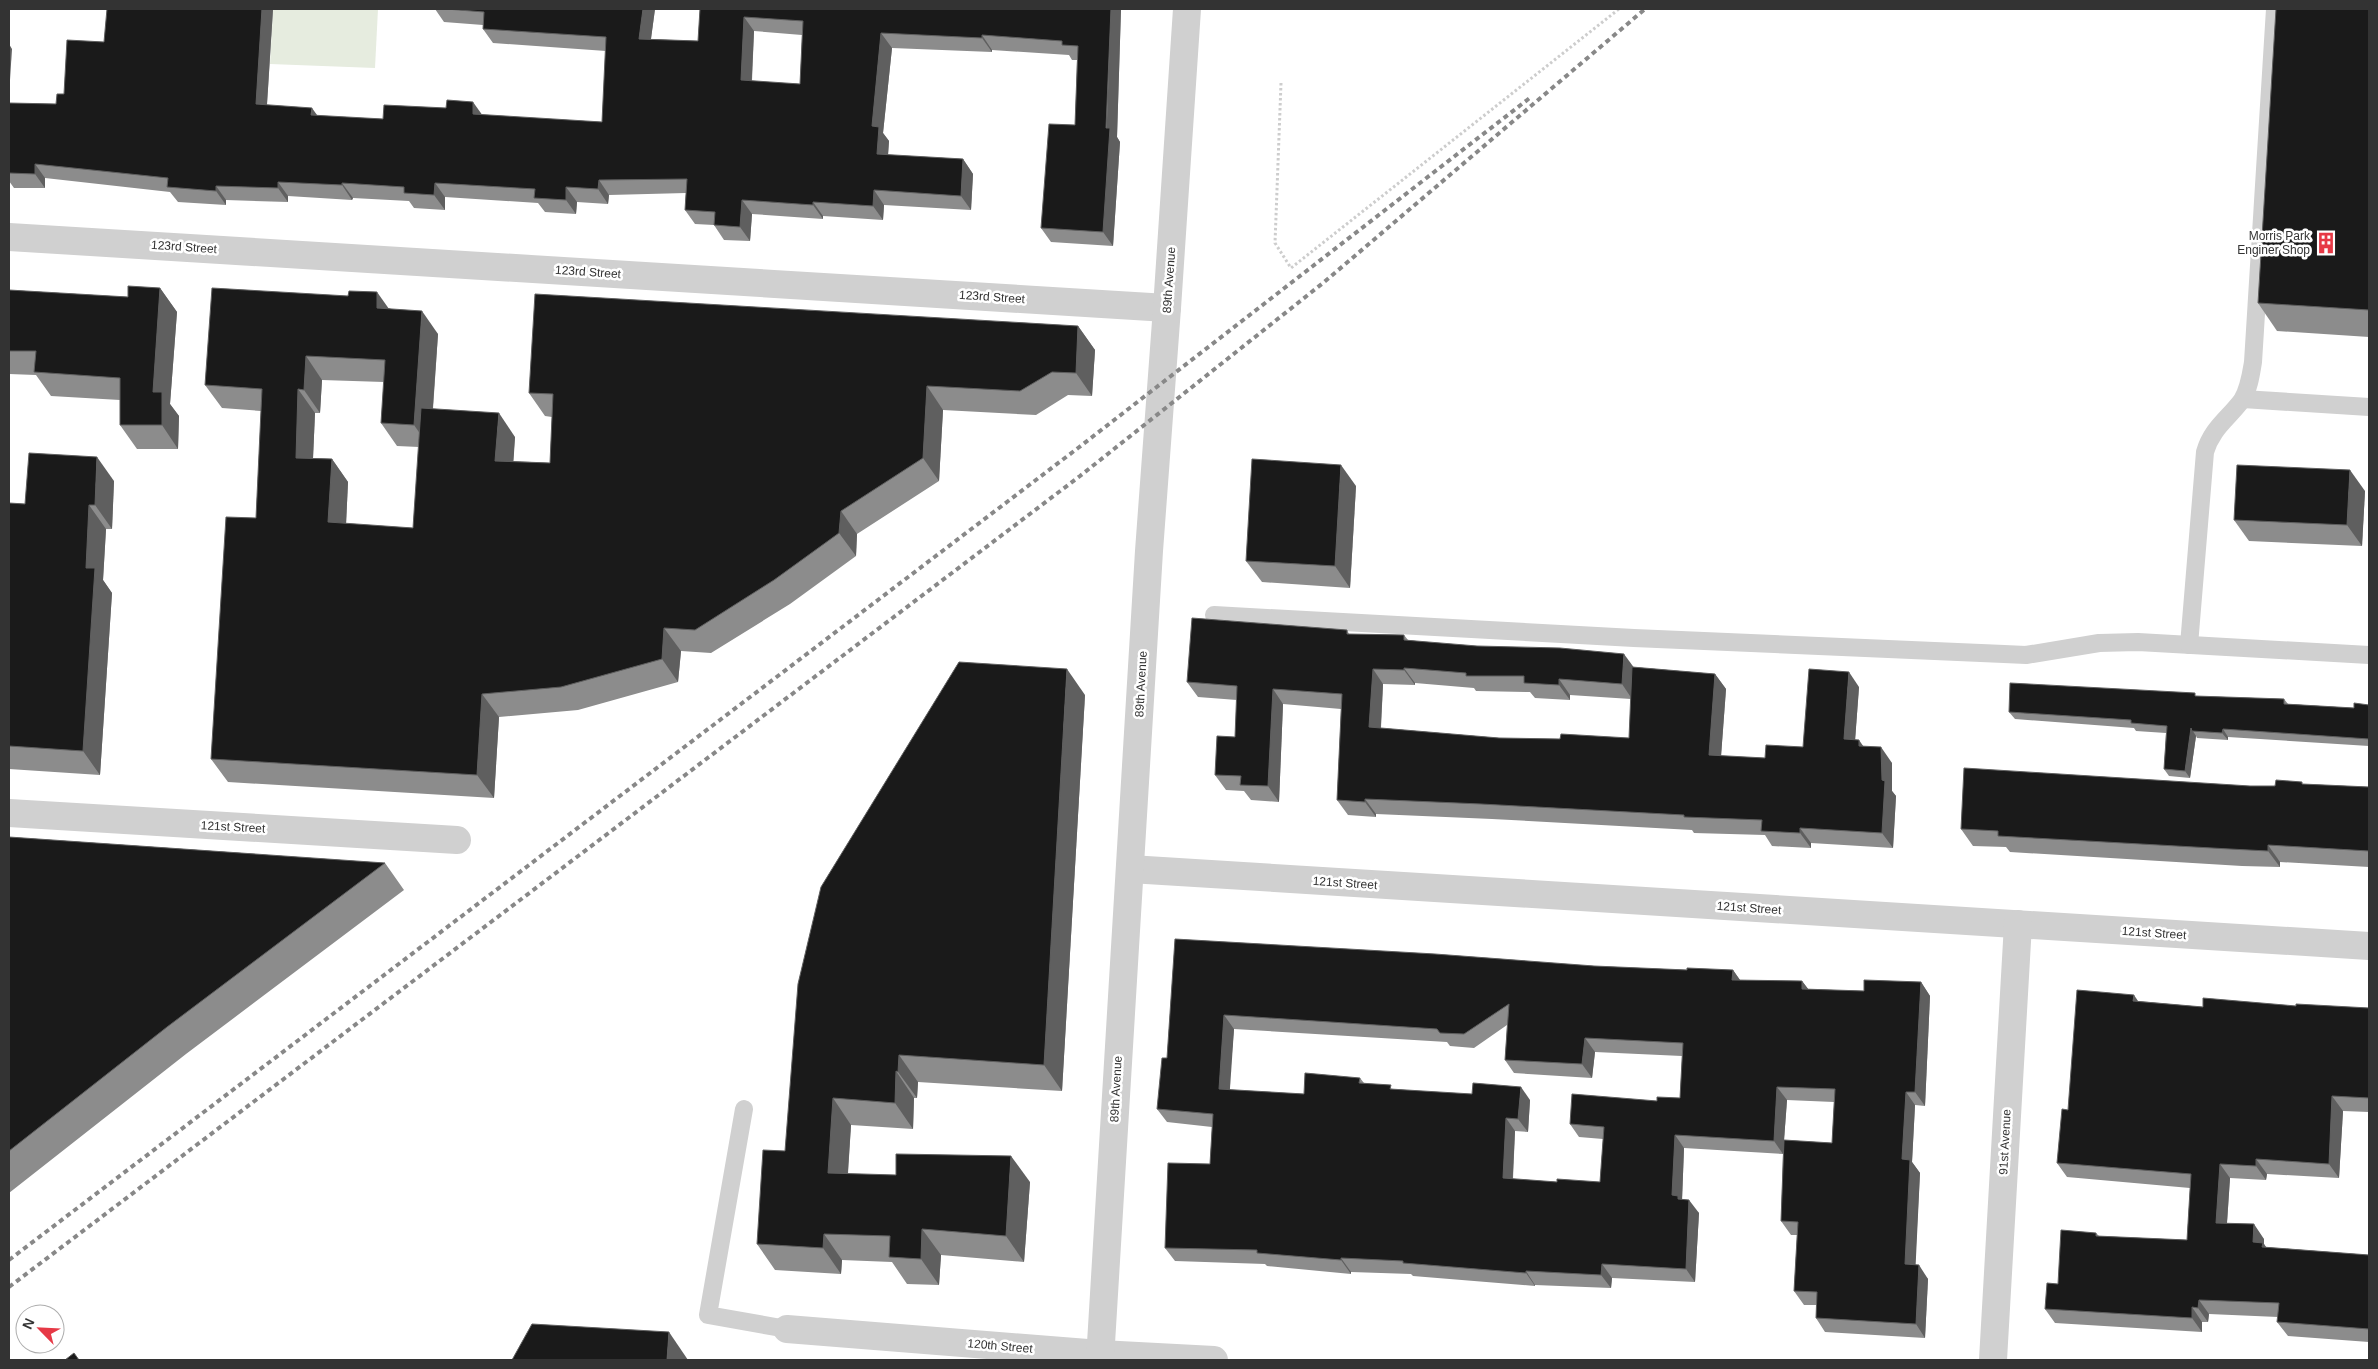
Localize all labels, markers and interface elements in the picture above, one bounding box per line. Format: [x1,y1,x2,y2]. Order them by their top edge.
place label: Morris Park Enginer Shop [2237,229,2311,257]
building icon: Morris Park Enginer Shop [2313,230,2339,256]
street label: 123rd Street [151,238,218,256]
street label: 89th Avenue [1160,246,1178,314]
street label: 123rd Street [555,263,622,281]
street label: 123rd Street [959,288,1026,306]
street label: 89th Avenue [1132,650,1150,718]
street label: 121st Street [200,818,266,836]
street label: 121st Street [1312,874,1378,892]
street label: 121st Street [1716,899,1782,917]
street label: 121st Street [2121,924,2187,942]
street label: 89th Avenue [1107,1055,1125,1123]
street label: 91st Avenue [1996,1108,2014,1175]
north arrow [15,1304,65,1354]
text: N [19,1316,37,1332]
street label: 120th Street [967,1336,1034,1356]

